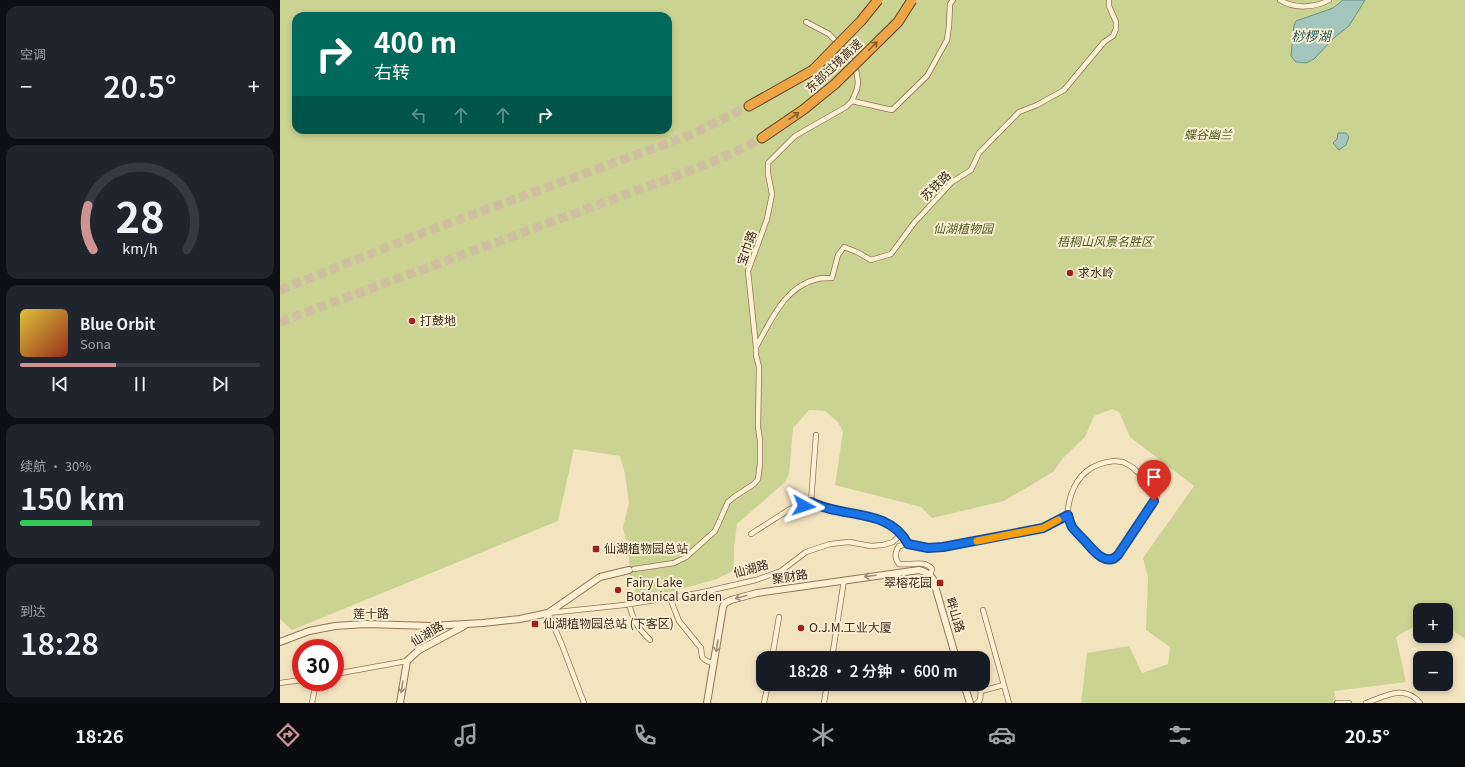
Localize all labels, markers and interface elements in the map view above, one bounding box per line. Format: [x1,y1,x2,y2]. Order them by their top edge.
text: 400 m [374,21,457,61]
water label: 桫椤湖 [1291,26,1332,45]
icon: right [308,28,360,80]
street label: 东部过境高速 [801,34,865,96]
one-way arrow [868,41,878,51]
text: 空调 [20,44,46,63]
text: 右转 [374,58,410,84]
text: 20.5° [103,63,177,107]
text: − [20,69,32,101]
text: + [248,69,260,101]
icon: left [408,104,430,126]
icon: ahead [450,104,472,126]
icon: ahead [492,104,514,126]
icon: right [534,104,556,126]
one-way arrow [789,112,800,120]
park label: 蝶谷幽兰 [1184,125,1233,142]
street label: 苏铁路 [916,166,954,204]
text: 28 [115,185,165,245]
park label: 仙湖植物园 [933,219,995,236]
street label: 宝巾路 [732,228,759,267]
park label: 梧桐山风景名胜区 [1057,232,1155,249]
text: km/h [122,237,158,258]
place label: 求水岭 [1078,263,1114,280]
marker: 求水岭 [1065,268,1075,278]
place label: 打鼓地 [420,311,456,328]
text: Blue Orbit [80,313,155,334]
marker: 打鼓地 [407,316,417,326]
text: Sona [80,334,111,353]
icon: previous [49,373,71,395]
icon: pause [129,373,151,395]
icon: next [209,373,231,395]
text: 续航 · 30% [20,456,91,475]
pin [1137,460,1171,501]
icon: arrive [1143,466,1165,488]
text: 150 km [20,475,125,519]
position arrow [783,485,825,527]
place label: 仙湖植物园总站 [604,539,688,556]
marker: 仙湖植物园总站 [591,544,601,554]
street label: 仙湖路 [731,555,770,580]
street label: 聚财路 [771,564,809,587]
one-way arrow [864,572,877,580]
place label: Fairy Lake Botanical Garden [626,573,722,604]
place label: 翠榕花园 [884,573,932,590]
marker: 翠榕花园 [935,578,945,588]
marker: Fairy Lake Botanical Garden [613,585,623,595]
one-way arrow [735,593,748,601]
street label: 畔山路 [943,595,970,634]
text: 到达 [20,601,46,620]
map controls [1413,603,1453,691]
button: + [1413,603,1453,643]
street label: 莲十路 [353,604,389,621]
place label: 仙湖植物园总站 (下客区) [543,614,674,631]
street label: 仙湖路 [406,616,446,649]
place label: O.J.M.工业大厦 [809,618,892,635]
marker: 仙湖植物园总站 (下客区) [530,619,540,629]
text: 18:28 [20,620,99,664]
marker: O.J.M.工业大厦 [796,623,806,633]
speed limit sign: 30 [292,639,344,691]
one-way arrow [713,639,721,652]
button: − [1413,651,1453,691]
text: 18:28 · 2 分钟 · 600 m [789,660,957,681]
one-way arrow [398,680,406,693]
icon: directions [274,721,302,749]
icon: music [452,721,480,749]
icon: phone [631,721,659,749]
icon: climate [809,721,837,749]
icon: car [988,721,1016,749]
icon: filters [1166,721,1194,749]
text: 18:26 [75,722,124,748]
text: 20.5° [1345,722,1390,748]

